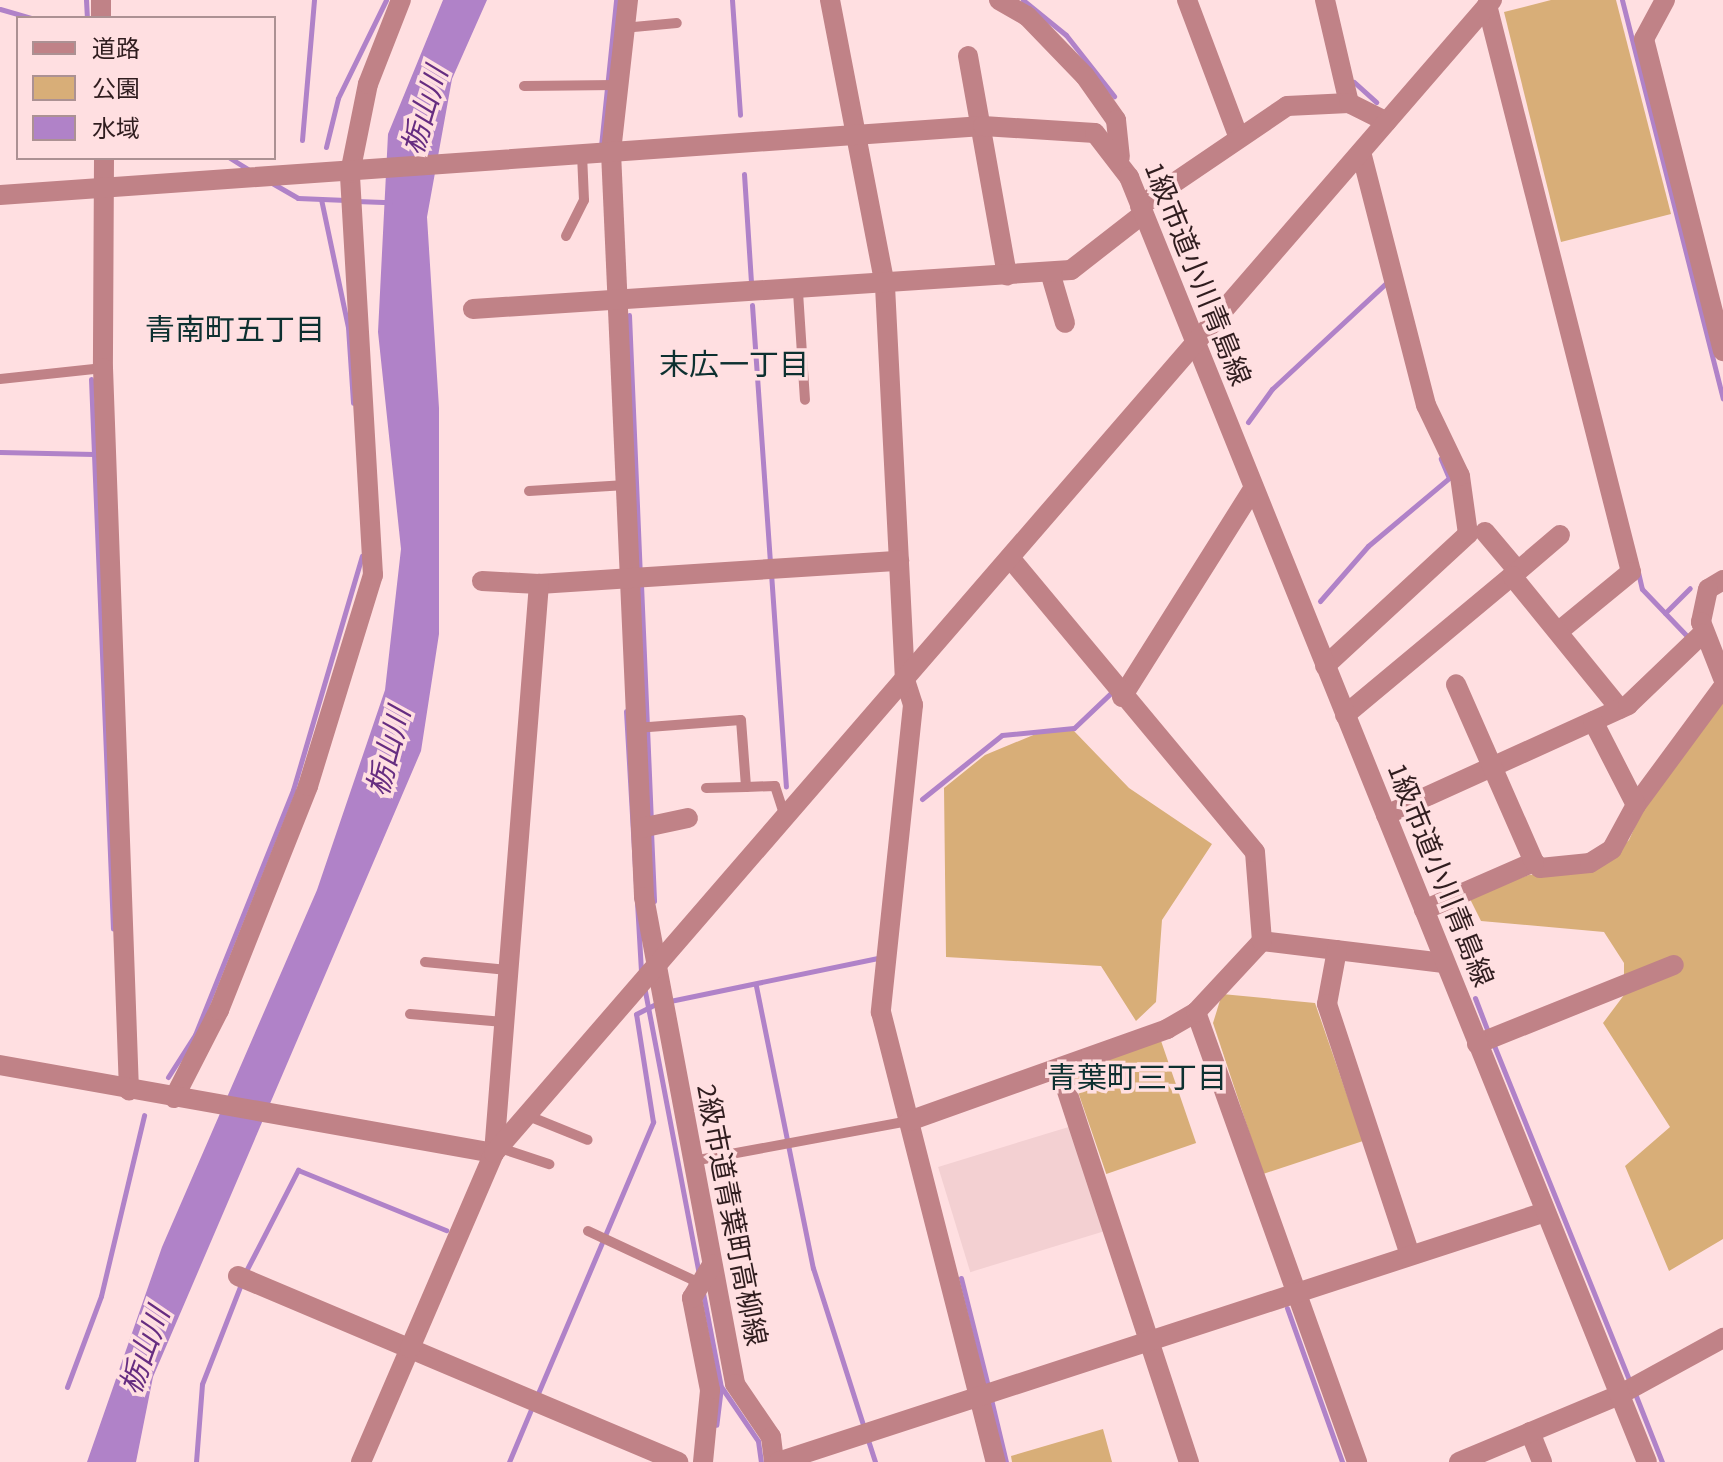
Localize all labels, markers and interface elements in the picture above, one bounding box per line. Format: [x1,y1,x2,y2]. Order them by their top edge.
legend [16,16,276,160]
text: 道路 [92,32,140,67]
water label: 栃山川 [396,63,456,159]
text: 公園 [92,72,140,107]
text: 水域 [92,112,140,147]
street label: 1級市道小川青島線 [1137,157,1257,391]
district label: 青南町五丁目 [145,313,325,349]
district label: 末広一丁目 [659,348,809,384]
water label: 栃山川 [361,704,419,800]
street label: 1級市道小川青島線 [1380,758,1500,992]
district label: 青葉町三丁目 [1047,1061,1227,1097]
street label: 2級市道青葉町高柳線 [689,1081,773,1349]
water label: 栃山川 [114,1303,178,1399]

